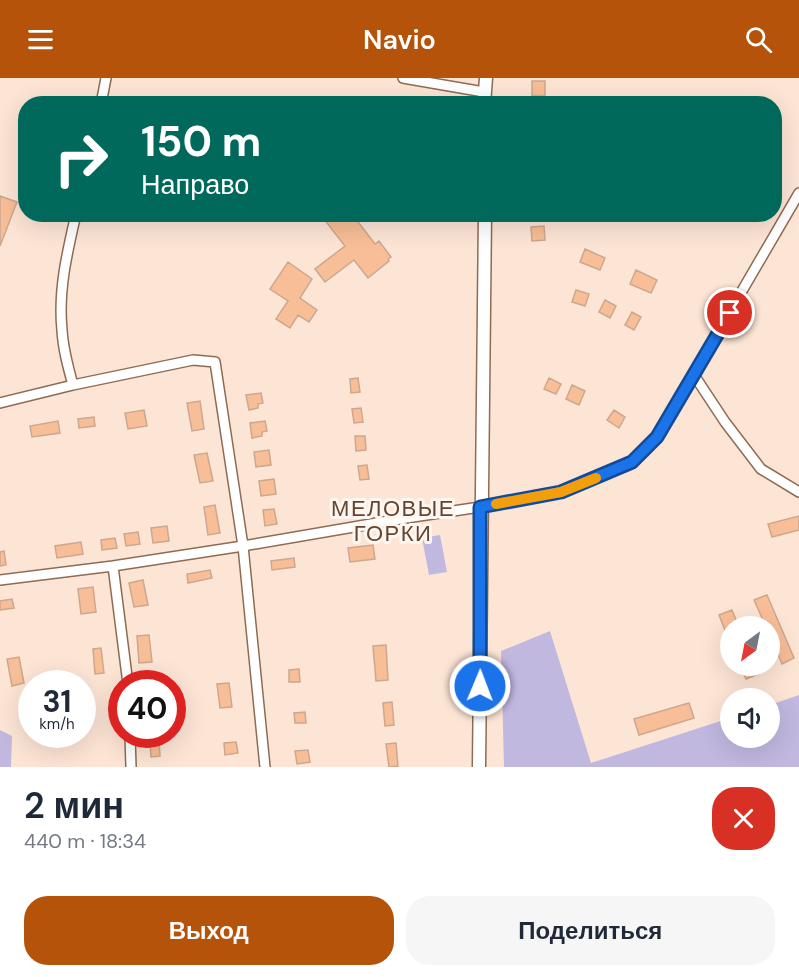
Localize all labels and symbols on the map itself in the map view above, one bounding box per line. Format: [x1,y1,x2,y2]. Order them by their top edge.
pin [704,287,755,338]
district label: МЕЛОВЫЕ ГОРКИ [331,494,455,548]
north arrow [720,616,780,676]
position arrow [448,654,512,718]
speed limit sign: 40 [108,670,186,748]

